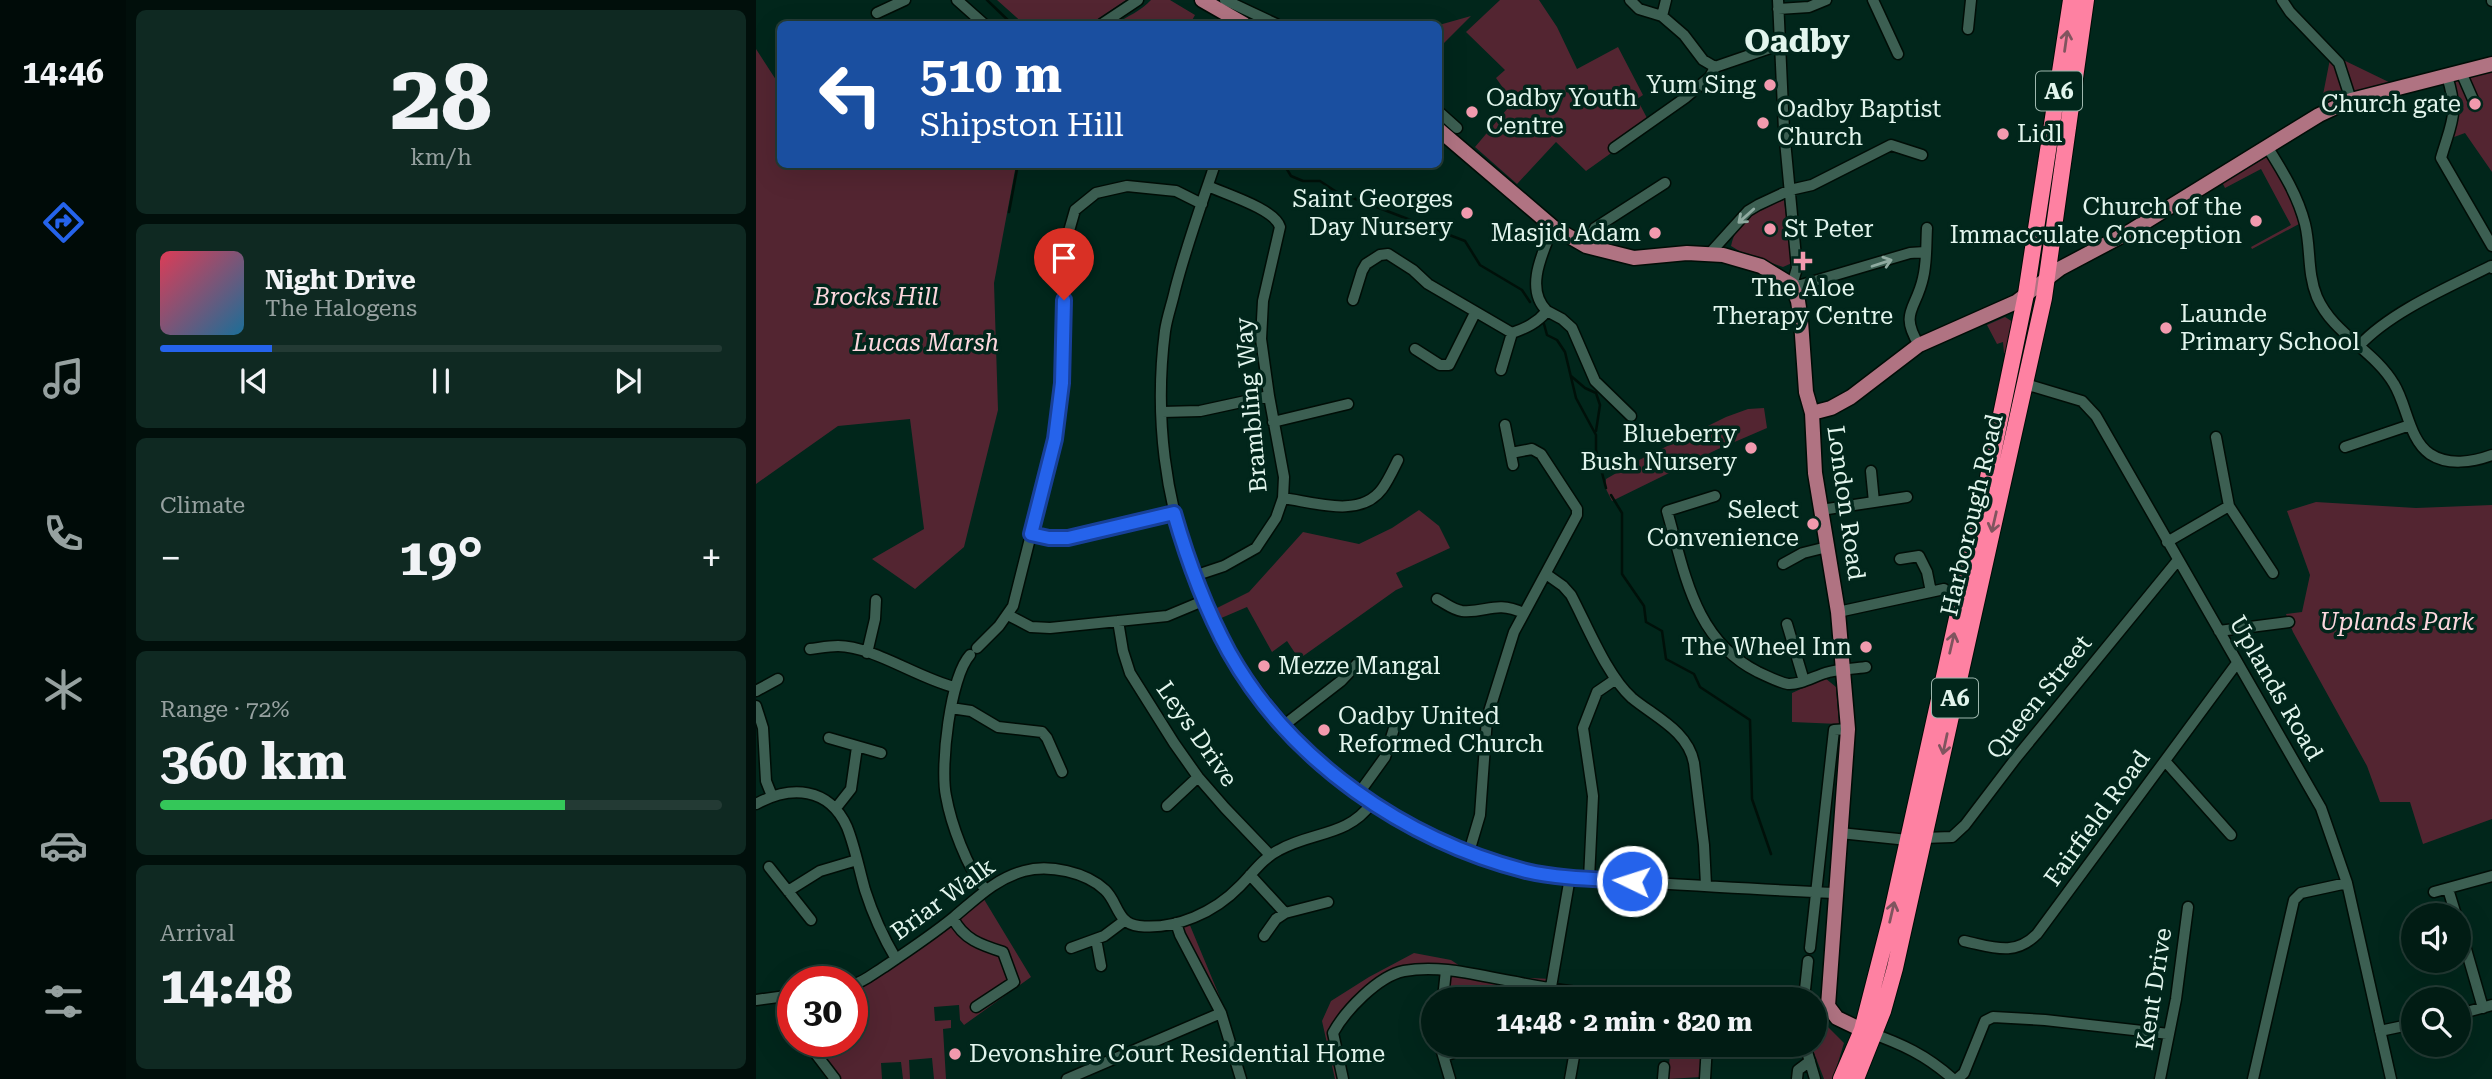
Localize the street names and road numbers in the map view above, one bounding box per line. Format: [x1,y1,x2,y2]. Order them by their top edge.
road number: A6 [2036,72,2082,110]
street label: Brambling Way [1229,315,1273,494]
street label: Harborough Road [1935,411,2009,619]
street label: London Road [1821,424,1871,582]
street label: Uplands Road [2223,611,2329,765]
street label: Queen Street [1981,630,2097,764]
street label: Leys Drive [1151,676,1243,792]
road number: A6 [1932,678,1978,718]
street label: Fairfield Road [2038,745,2156,891]
street label: Briar Walk [886,852,1000,946]
street label: Kent Drive [2131,926,2177,1052]

